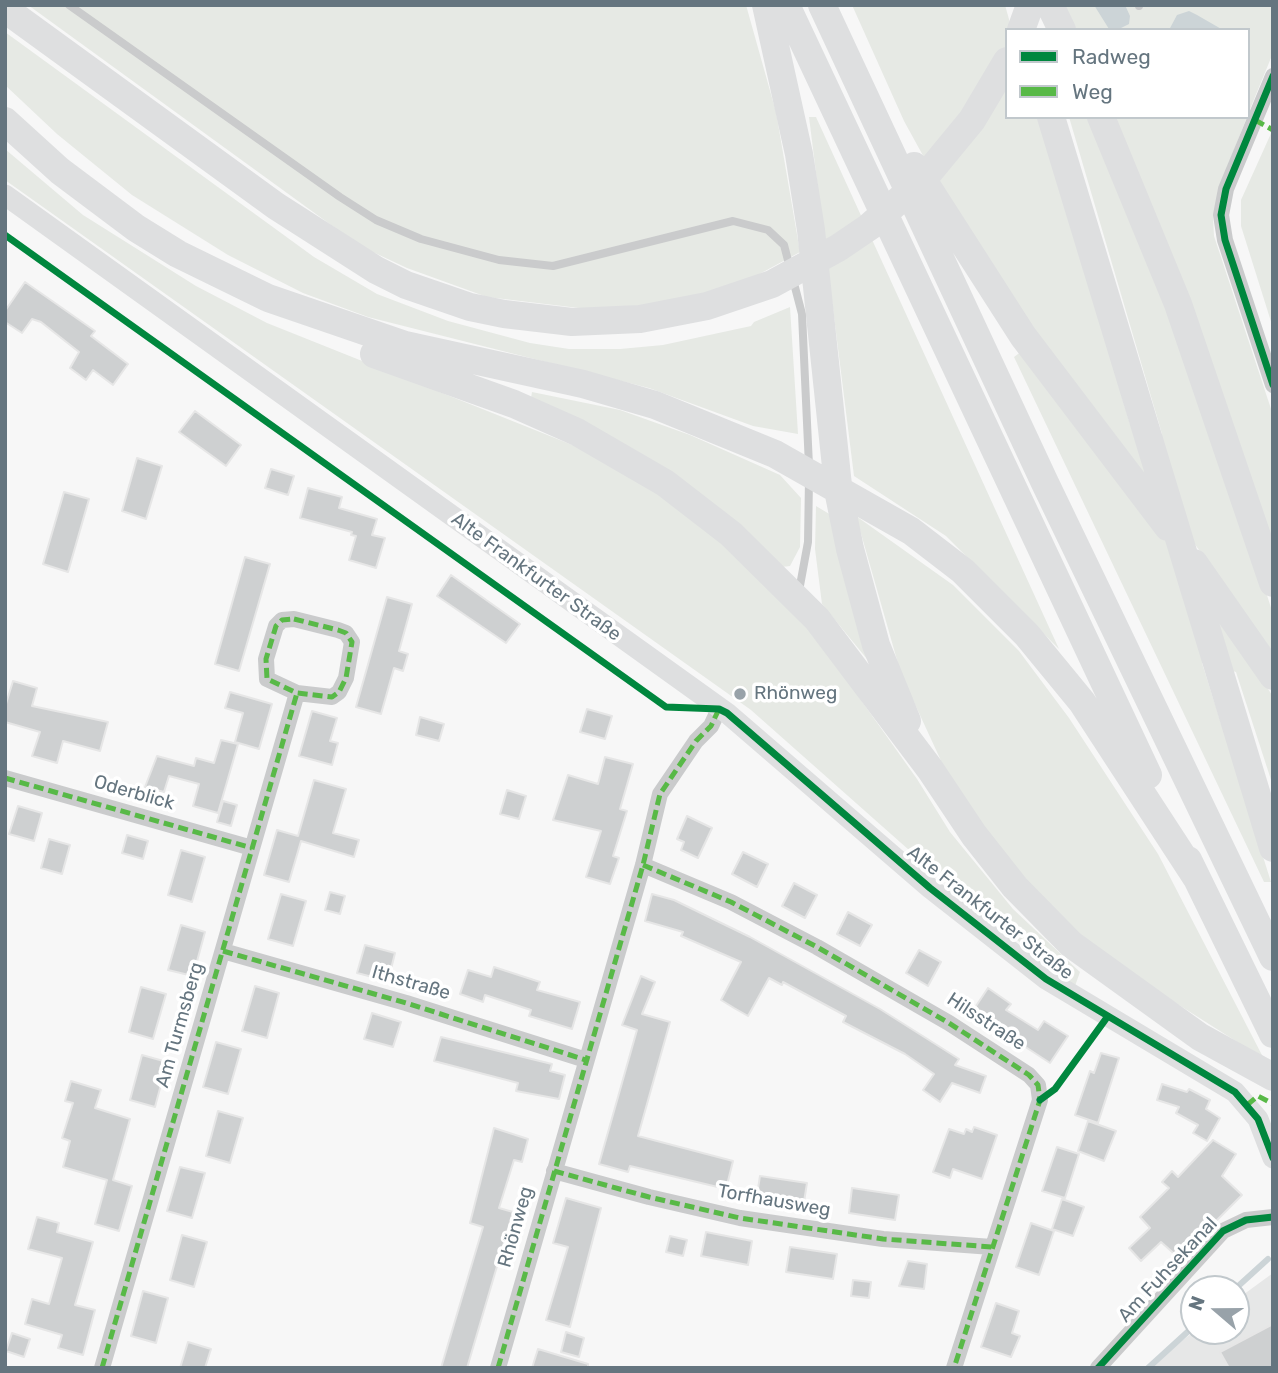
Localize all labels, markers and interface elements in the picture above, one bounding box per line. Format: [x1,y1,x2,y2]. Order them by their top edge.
legend [1005,28,1250,119]
text: Radweg [1072,44,1151,69]
text: Weg [1072,79,1113,104]
street label: Alte Frankfurter Straße [447,508,625,646]
place label: Rhönweg [754,683,837,705]
marker: Rhönweg [732,686,748,702]
street label: Oderblick [91,771,177,815]
street label: Alte Frankfurter Straße [902,841,1078,985]
street label: Am Turmsberg [151,960,209,1090]
street label: Ithstraße [369,961,453,1005]
street label: Hilsstraße [942,988,1030,1056]
street label: Torfhausweg [716,1180,832,1222]
street label: Rhönweg [494,1184,538,1270]
street label: Am Fuhsekanal [1114,1213,1222,1327]
north arrow [1180,1275,1250,1345]
text: N [1184,1293,1210,1314]

